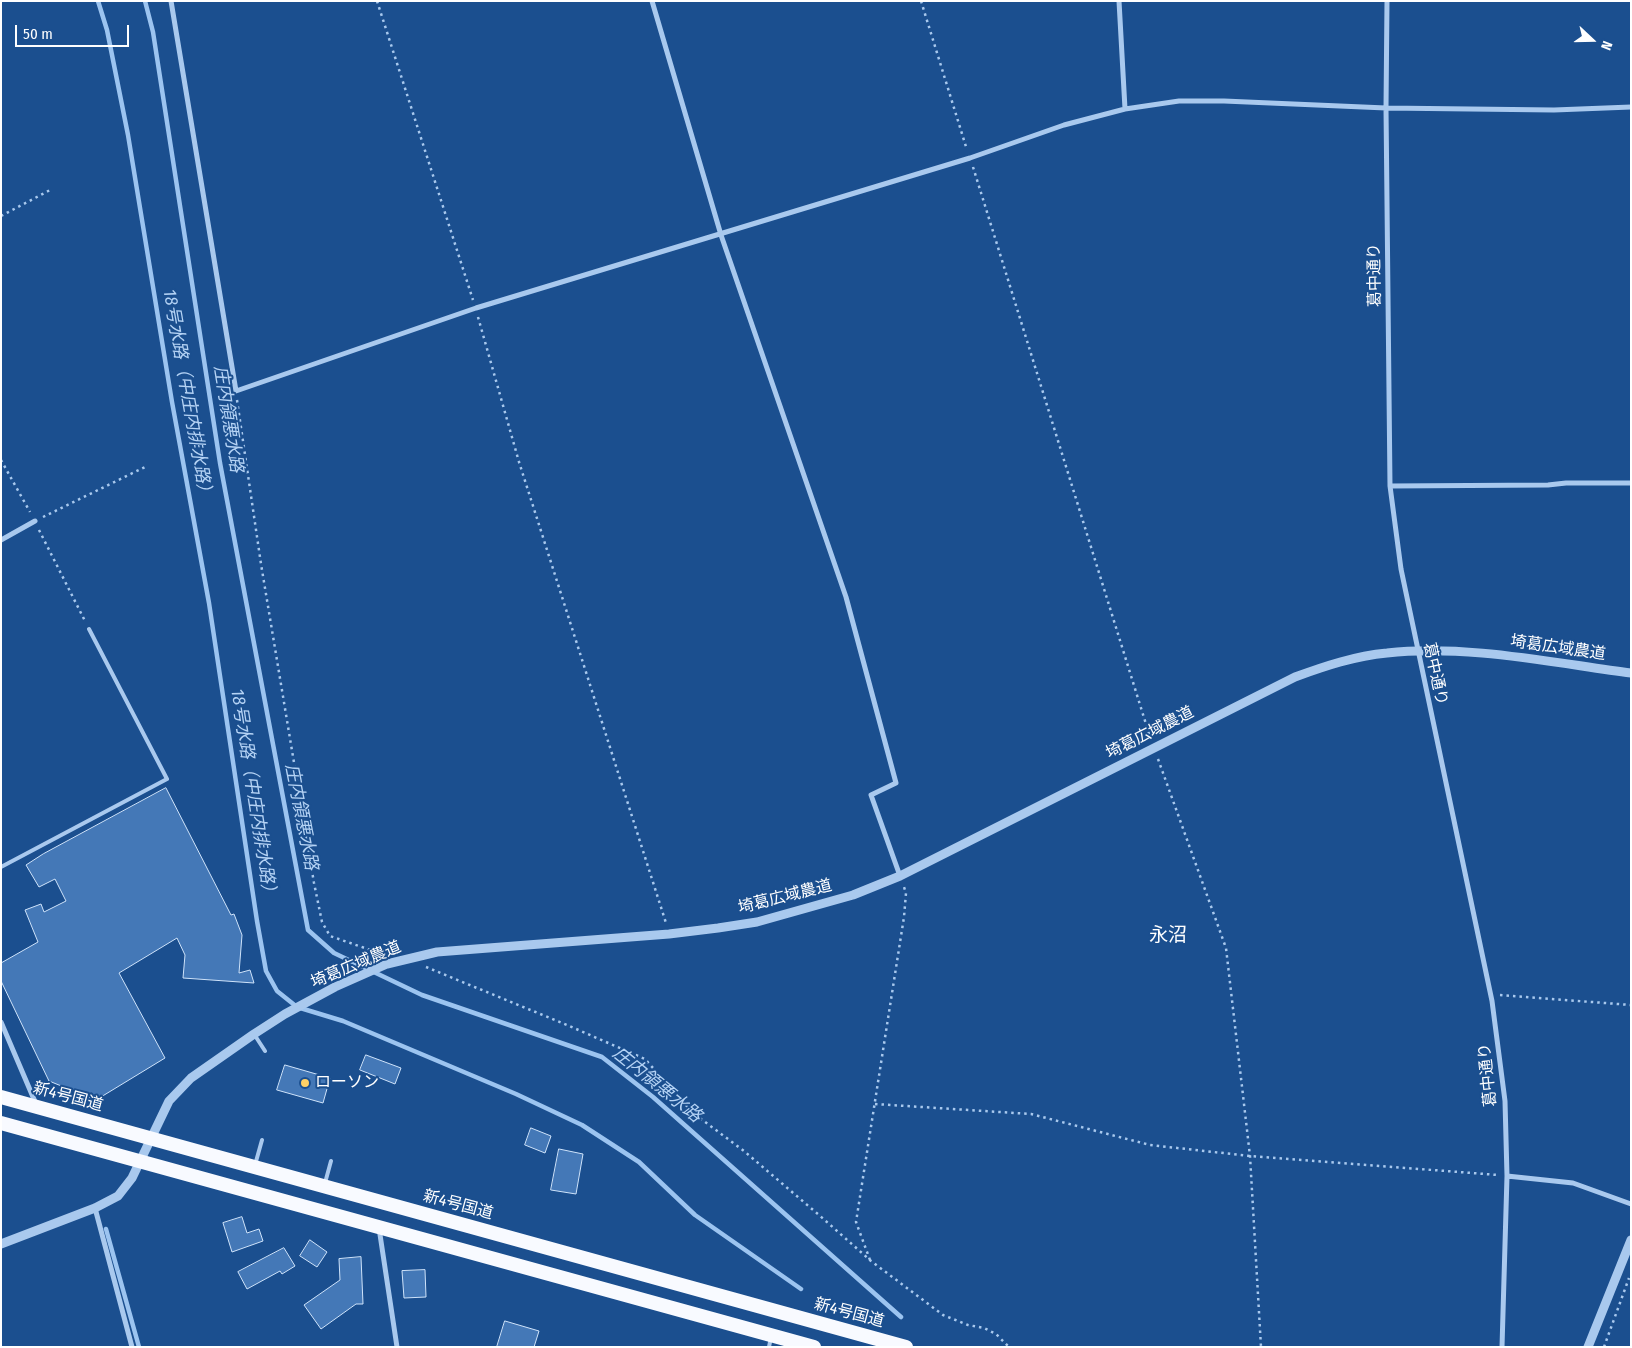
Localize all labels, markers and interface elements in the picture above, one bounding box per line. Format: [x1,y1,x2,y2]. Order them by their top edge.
scale bar [18,15,131,47]
north arrow [1567,15,1617,65]
text: 50 m [23,25,53,43]
text: N [1597,39,1616,53]
street label: 葛中通り [1365,243,1385,307]
water label: 18号水路（中庄内排水路） [158,288,216,502]
water label: 庄内領悪水路 [209,364,247,474]
street label: 埼葛広域農道 [1509,632,1607,664]
street label: 葛中通り [1419,641,1451,707]
water label: 18号水路（中庄内排水路） [226,688,280,902]
street label: 埼葛広域農道 [1103,703,1197,763]
water label: 庄内領悪水路 [280,762,322,872]
street label: 埼葛広域農道 [736,876,834,918]
district label: 永沼 [1149,925,1187,947]
street label: 埼葛広域農道 [308,937,404,993]
street label: 葛中通り [1475,1042,1501,1108]
water label: 庄内領悪水路 [608,1043,706,1127]
place label: ローソン [315,1073,379,1093]
marker: ローソン [299,1077,311,1089]
street label: 新4号国道 [31,1078,105,1116]
street label: 新4号国道 [421,1186,495,1224]
street label: 新4号国道 [812,1294,886,1332]

